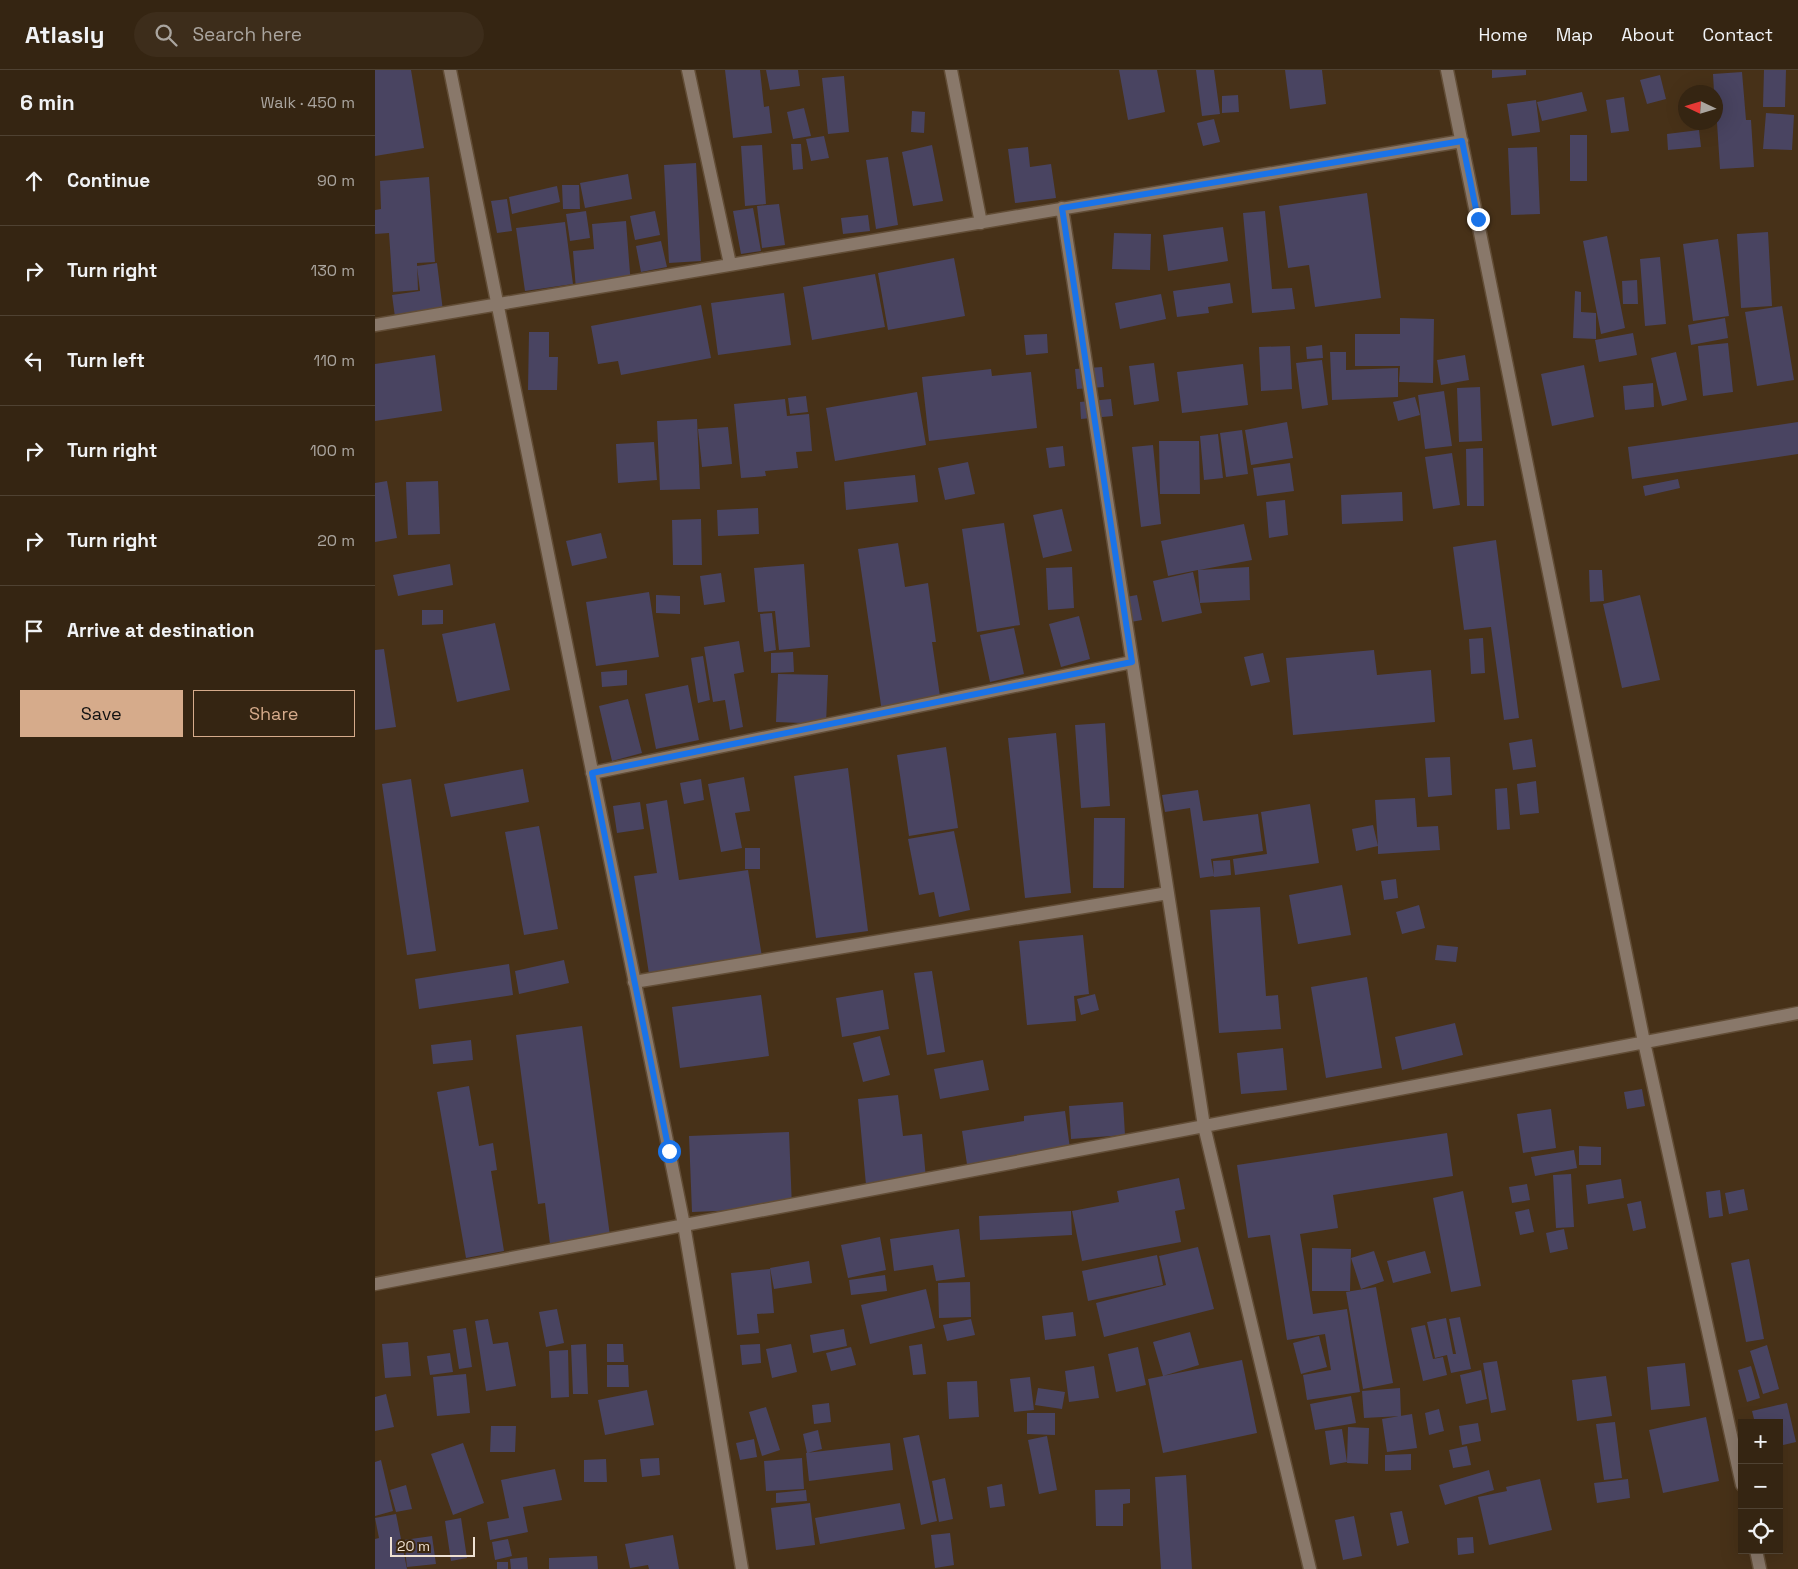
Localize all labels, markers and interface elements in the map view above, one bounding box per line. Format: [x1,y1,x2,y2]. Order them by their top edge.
search box [134,12,484,57]
text: Atlasly [25,19,104,50]
icon: search [152,21,180,49]
text: Search here [192,22,302,47]
text: Home [1479,23,1528,46]
text: Map [1556,23,1593,46]
text: About [1621,23,1675,46]
text: Contact [1703,23,1773,46]
north arrow [1678,85,1723,130]
text: 6 min [20,89,75,116]
text: Walk · 450 m [261,92,355,113]
icon: ahead [20,167,48,195]
text: Continue [67,168,150,193]
text: 90 m [317,170,355,191]
route end [1467,208,1490,231]
icon: right [20,257,48,285]
text: Turn right [67,258,157,283]
text: 130 m [311,260,355,281]
icon: left [20,347,48,375]
text: Turn left [67,348,145,373]
text: 110 m [313,350,355,371]
icon: right [20,437,48,465]
text: Turn right [67,438,157,463]
text: 100 m [310,440,355,461]
icon: right [20,527,48,555]
text: Turn right [67,528,157,553]
text: 20 m [317,530,355,551]
icon: arrive [20,617,48,645]
text: Arrive at destination [67,618,255,643]
button: Save [20,690,183,737]
button: Share [193,690,355,737]
route start [658,1140,681,1163]
map controls [1738,1419,1783,1554]
button: + [1738,1419,1783,1464]
button: − [1738,1464,1783,1509]
button: locate [1738,1509,1783,1554]
scale bar [390,1534,475,1557]
text: 20 m [397,1537,430,1555]

